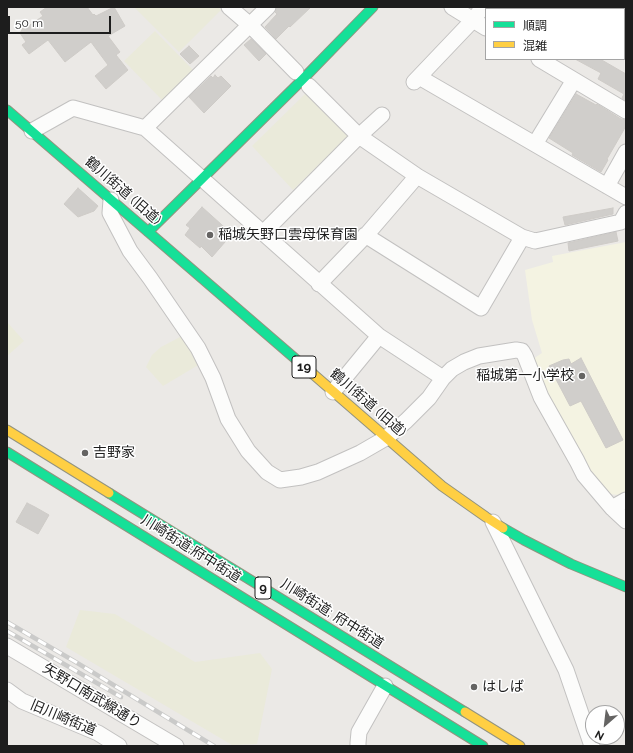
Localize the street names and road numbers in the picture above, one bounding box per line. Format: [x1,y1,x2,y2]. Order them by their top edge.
street label: 鶴川街道 (旧道) [82,153,164,229]
road number: 19 [292,356,316,378]
street label: 鶴川街道 (旧道) [327,365,409,441]
street label: 川崎街道;府中街道 [138,511,244,587]
street label: 川崎街道; 府中街道 [277,575,387,653]
road number: 9 [255,577,271,599]
street label: 矢野口南武線通り [40,660,144,732]
street label: 旧川崎街道 [28,697,98,739]

